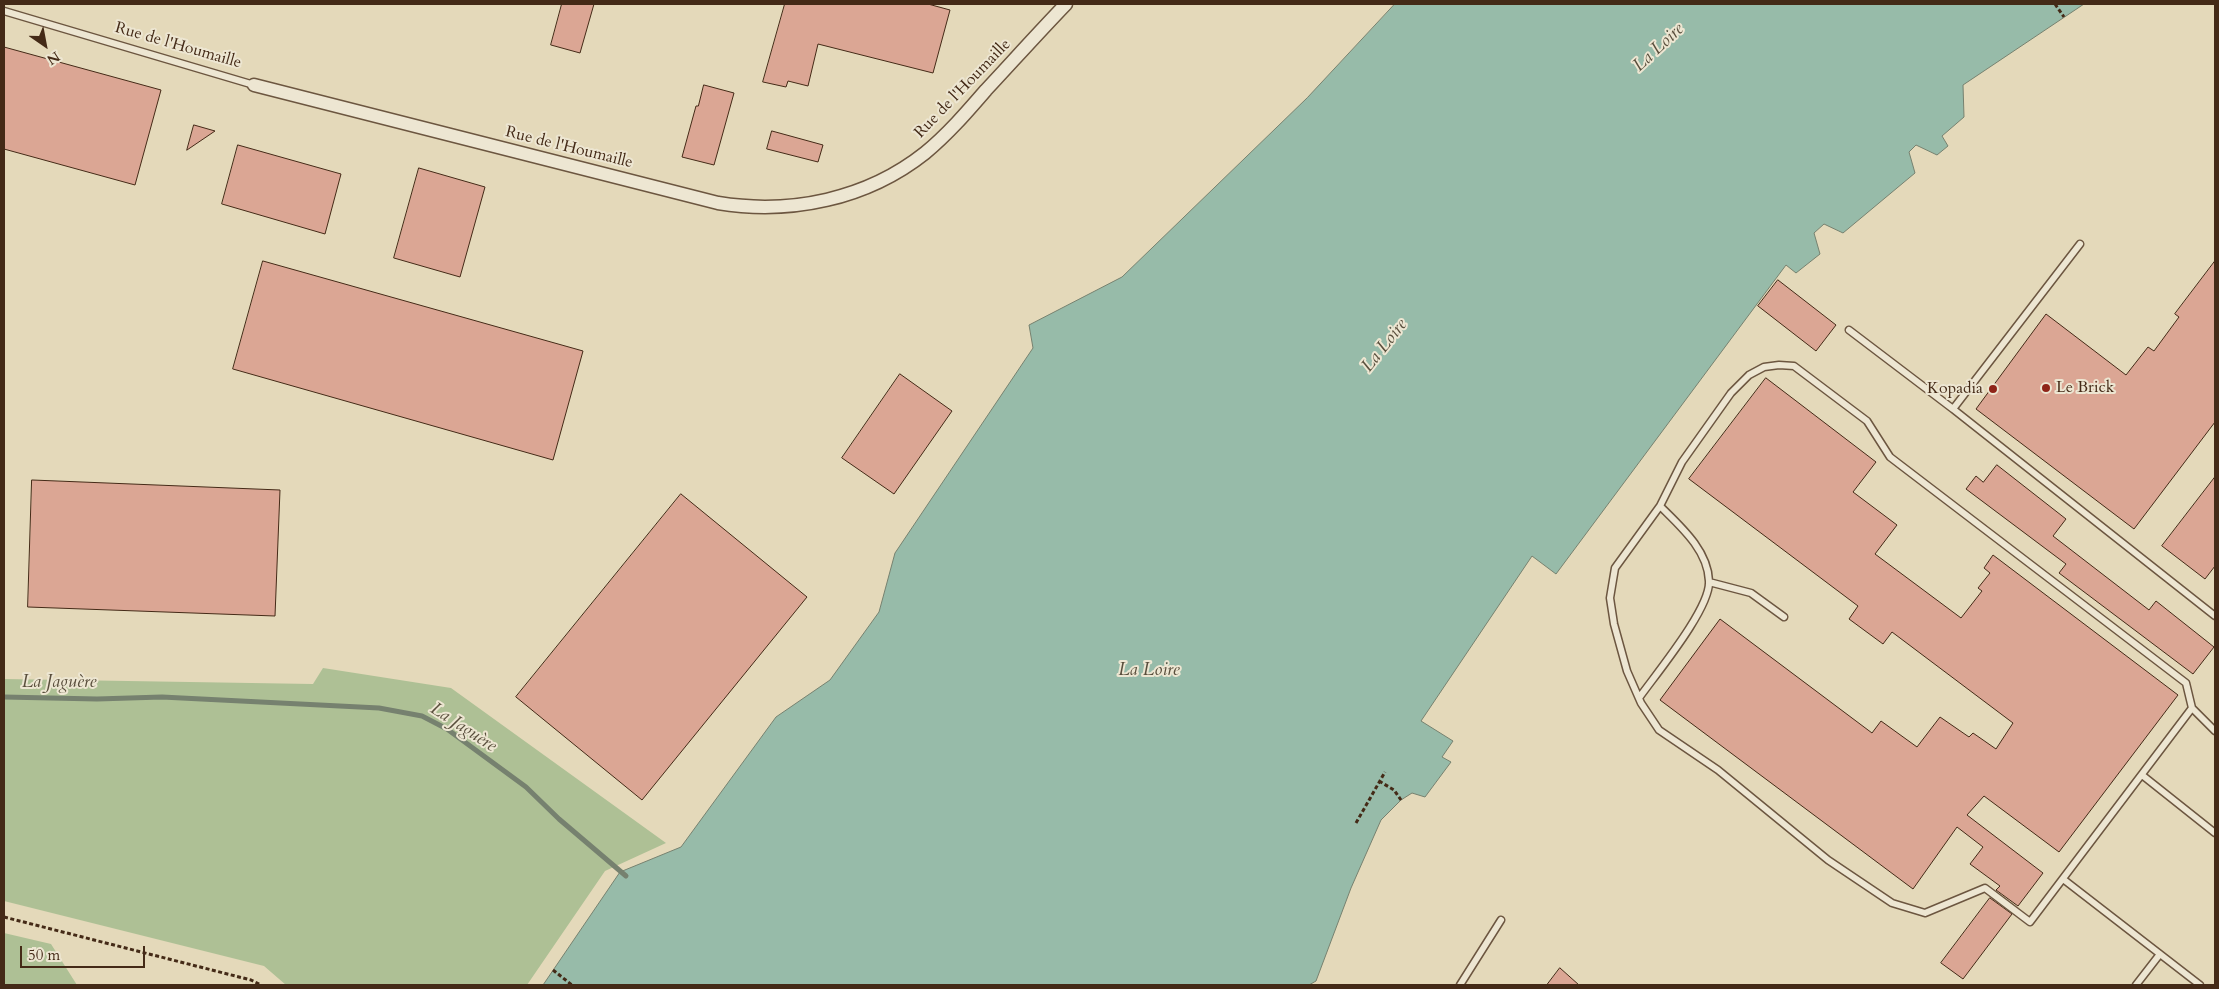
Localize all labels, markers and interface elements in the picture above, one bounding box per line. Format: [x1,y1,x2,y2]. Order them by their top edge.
street label: Rue de l'Houmaille [113,19,243,73]
water label: La Loire [1629,19,1689,77]
north arrow [20,20,70,70]
street label: Rue de l'Houmaille [911,35,1015,143]
text: N [43,47,64,69]
street label: Rue de l'Houmaille [503,123,635,173]
water label: La Loire [1358,315,1412,377]
place label: Le Brick [2056,378,2114,398]
place label: Kopadia [1927,379,1983,399]
marker: Le Brick [2040,382,2052,394]
marker: Kopadia [1987,383,1999,395]
water label: La Loire [1118,660,1180,682]
water label: La Jaguère [22,672,96,694]
water label: La Jaguère [426,699,500,757]
scale bar [22,936,148,968]
text: 50 m [28,945,60,965]

